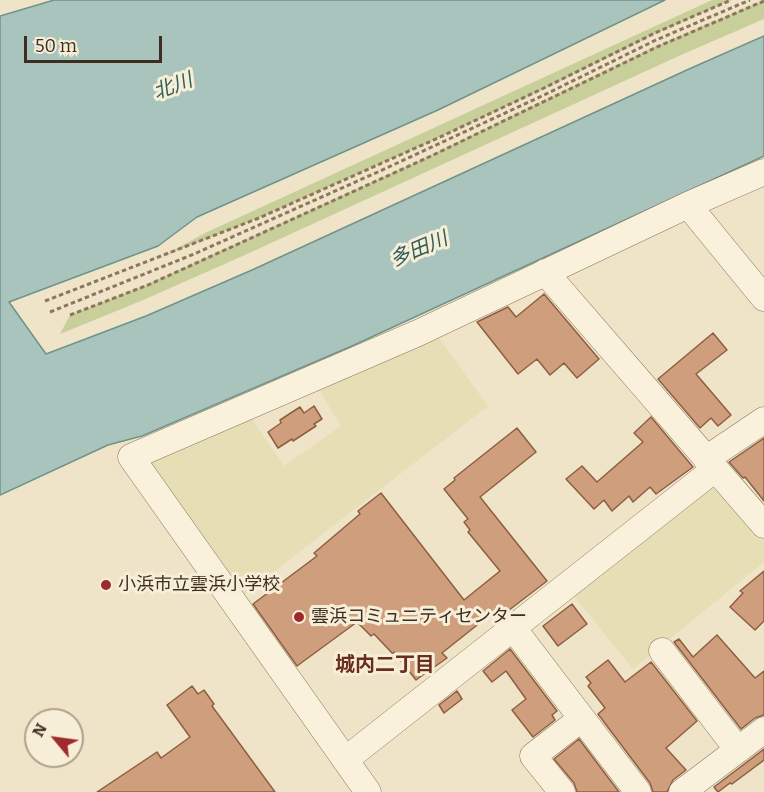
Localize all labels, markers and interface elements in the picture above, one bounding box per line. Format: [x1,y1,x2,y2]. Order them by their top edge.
scale bar [27,24,165,62]
text: 50 m [35,35,77,57]
water label: 北川 [150,69,196,105]
water label: 多田川 [387,227,451,273]
place label: 小浜市立雲浜小学校 [118,574,280,596]
marker: 小浜市立雲浜小学校 [99,578,113,592]
place label: 雲浜コミュニティセンター [311,606,527,628]
marker: 雲浜コミュニティセンター [292,610,306,624]
district label: 城内二丁目 [335,653,435,677]
north arrow [24,708,84,768]
text: N [28,720,51,740]

